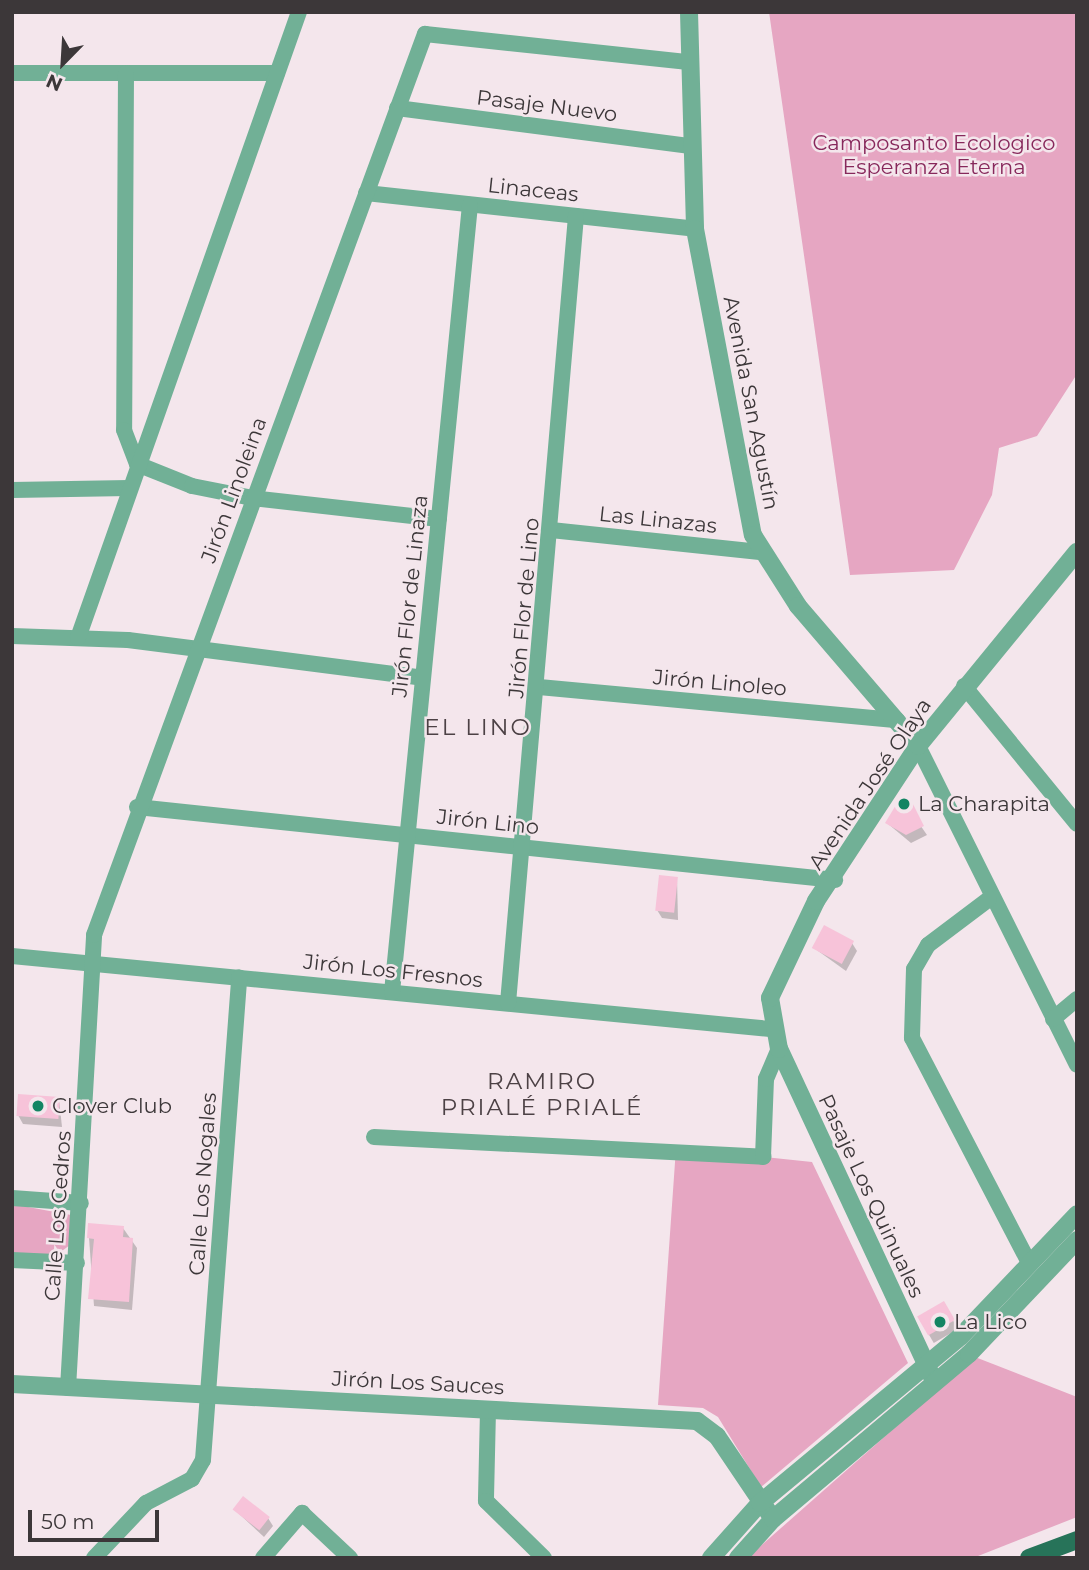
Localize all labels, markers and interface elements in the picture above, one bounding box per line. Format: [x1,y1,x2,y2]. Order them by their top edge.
north arrow [28,28,98,98]
text: N [43,69,66,96]
street label: Pasaje Nuevo [475,85,619,127]
park label: Camposanto Ecologico Esperanza Eterna [813,130,1055,180]
street label: Linaceas [486,173,580,207]
street label: Avenida San Agustín [718,294,784,512]
street label: Jirón Linoleina [196,414,272,566]
street label: Jirón Flor de Linaza [387,494,433,698]
street label: Las Linazas [598,501,718,539]
street label: Jirón Flor de Lino [504,517,544,699]
street label: Jirón Linoleo [652,665,788,701]
street label: Avenida José Olaya [803,694,937,874]
district label: EL LINO [425,713,531,741]
place label: La Charapita [918,791,1050,817]
marker: La Charapita [896,796,912,812]
street label: Jirón Lino [436,804,540,840]
street label: Jirón Los Fresnos [302,949,484,993]
district label: RAMIRO PRIALÉ PRIALÉ [442,1067,642,1121]
street label: Pasaje Los Quinuales [813,1090,929,1302]
street label: Calle Los Nogales [184,1092,222,1276]
place label: Clover Club [52,1093,172,1119]
marker: Clover Club [30,1098,46,1114]
street label: Calle Los Cedros [39,1130,77,1302]
place label: La Lico [954,1309,1027,1335]
marker: La Lico [932,1314,948,1330]
street label: Jirón Los Sauces [331,1366,505,1400]
scale bar [32,1496,163,1540]
text: 50 m [41,1509,95,1534]

